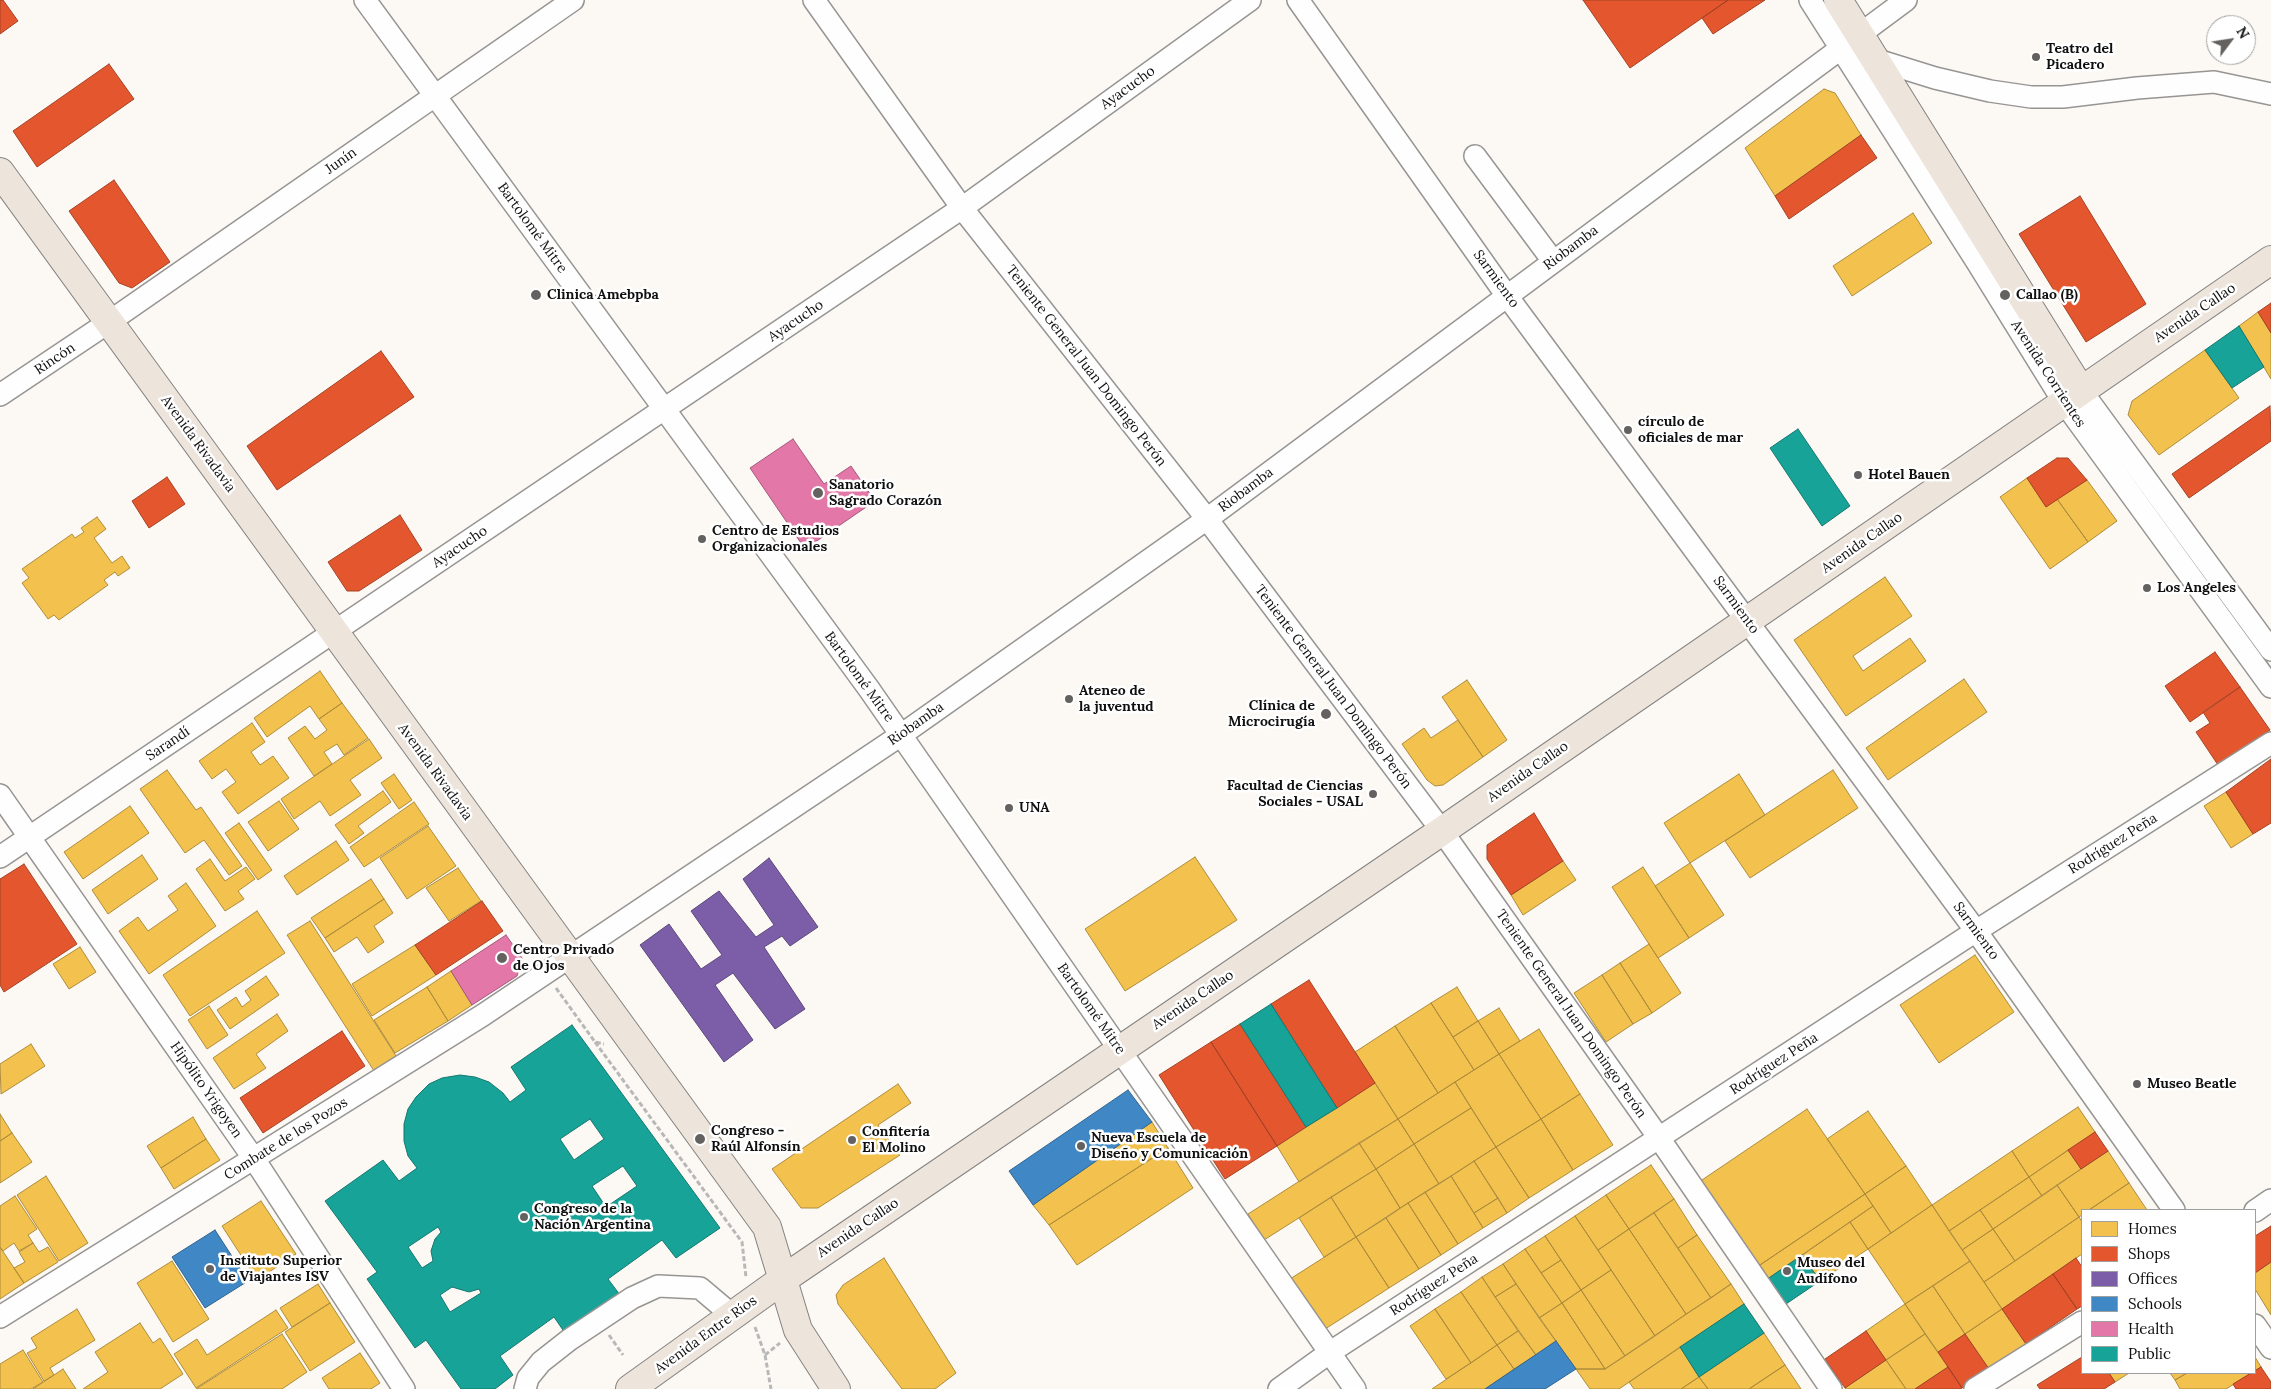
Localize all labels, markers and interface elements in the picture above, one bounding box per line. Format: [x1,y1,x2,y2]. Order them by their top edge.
north arrow [2206,15,2256,65]
text: N [2232,24,2253,42]
place label: Teatro del Picadero [2046,41,2113,74]
marker: Teatro del Picadero [2030,51,2042,63]
street label: Ayacucho [1098,63,1158,113]
street label: Junín [322,144,360,178]
street label: Bartolomé Mitre [494,180,570,276]
street label: Riobamba [1540,222,1602,274]
street label: Sarmiento [1469,247,1523,311]
street label: Teniente General Juan Domingo Perón [1002,262,1170,470]
street label: Avenida Callao [2151,280,2239,346]
place label: Clinica Amebpba [547,287,659,303]
place label: Callao (B) [2016,287,2078,303]
marker: Clinica Amebpba [529,288,543,302]
marker: Callao (B) [1998,288,2012,302]
street label: Ayacucho [765,296,827,346]
street label: Avenida Corrientes [2007,317,2089,431]
street label: Rincón [32,339,78,379]
street label: Avenida Rivadavia [157,392,239,496]
place label: círculo de oficiales de mar [1638,414,1743,447]
marker: círculo de oficiales de mar [1622,424,1634,436]
street label: Riobamba [1215,464,1277,516]
place label: Hotel Bauen [1868,467,1950,483]
marker: Hotel Bauen [1852,469,1864,481]
place label: Sanatorio Sagrado Corazón [829,477,942,510]
marker: Sanatorio Sagrado Corazón [811,486,825,500]
street label: Avenida Callao [1818,509,1906,577]
street label: Ayacucho [429,522,491,572]
place label: Centro de Estudios Organizacionales [712,523,839,556]
marker: Centro de Estudios Organizacionales [696,533,708,545]
street label: Sarmiento [1709,573,1763,637]
place label: Los Angeles [2157,580,2236,596]
street label: Teniente General Juan Domingo Perón [1251,582,1415,792]
marker: Los Angeles [2141,582,2153,594]
street label: Bartolomé Mitre [821,629,897,725]
place label: Ateneo de la juventud [1079,683,1154,716]
marker: Ateneo de la juventud [1063,693,1075,705]
place label: Clínica de Microcirugía [1228,698,1315,730]
street label: Riobamba [885,699,947,749]
marker: Clínica de Microcirugía [1319,707,1333,721]
street label: Avenida Rivadavia [394,720,476,824]
street label: Sarandí [143,723,193,765]
street label: Avenida Callao [1484,738,1572,806]
place label: Facultad de Ciencias Sociales - USAL [1227,778,1363,810]
marker: Facultad de Ciencias Sociales - USAL [1367,788,1379,800]
place label: UNA [1019,800,1050,816]
marker: UNA [1003,802,1015,814]
street label: Rodríguez Peña [2066,810,2160,878]
street label: Sarmiento [1949,899,2003,963]
street label: Teniente General Juan Domingo Perón [1492,907,1650,1121]
place label: Centro Privado de Ojos [513,942,614,974]
marker: Centro Privado de Ojos [495,951,509,965]
street label: Bartolomé Mitre [1053,960,1129,1058]
street label: Avenida Callao [1149,967,1237,1033]
street label: Rodríguez Peña [1727,1029,1821,1099]
street label: Hipólito Yrigoyen [166,1039,246,1141]
place label: Museo Beatle [2147,1076,2237,1092]
marker: Museo Beatle [2131,1078,2143,1090]
street label: Combate de los Pozos [221,1094,351,1184]
place label: Congreso - Raúl Alfonsín [711,1123,801,1156]
place label: Confitería El Molino [862,1124,930,1156]
place label: Nueva Escuela de Diseño y Comunicación [1091,1130,1248,1162]
marker: Congreso - Raúl Alfonsín [693,1132,707,1146]
marker: Confitería El Molino [846,1134,858,1146]
marker: Nueva Escuela de Diseño y Comunicación [1075,1140,1087,1152]
street label: Avenida Callao [814,1195,902,1261]
place label: Congreso de la Nación Argentina [534,1201,651,1234]
legend [2081,1209,2256,1374]
marker: Congreso de la Nación Argentina [518,1211,530,1223]
text: Homes [2128,1219,2177,1238]
text: Shops [2128,1244,2170,1263]
street label: Rodríguez Peña [1387,1250,1481,1320]
place label: Instituto Superior de Viajantes ISV [220,1253,342,1285]
place label: Museo del Audífono [1797,1255,1865,1288]
marker: Instituto Superior de Viajantes ISV [204,1263,216,1275]
marker: Museo del Audífono [1781,1265,1793,1277]
text: Offices [2128,1269,2177,1288]
street label: Avenida Entre Ríos [652,1292,760,1378]
text: Schools [2128,1294,2182,1313]
text: Health [2128,1319,2174,1338]
text: Public [2128,1344,2171,1363]

